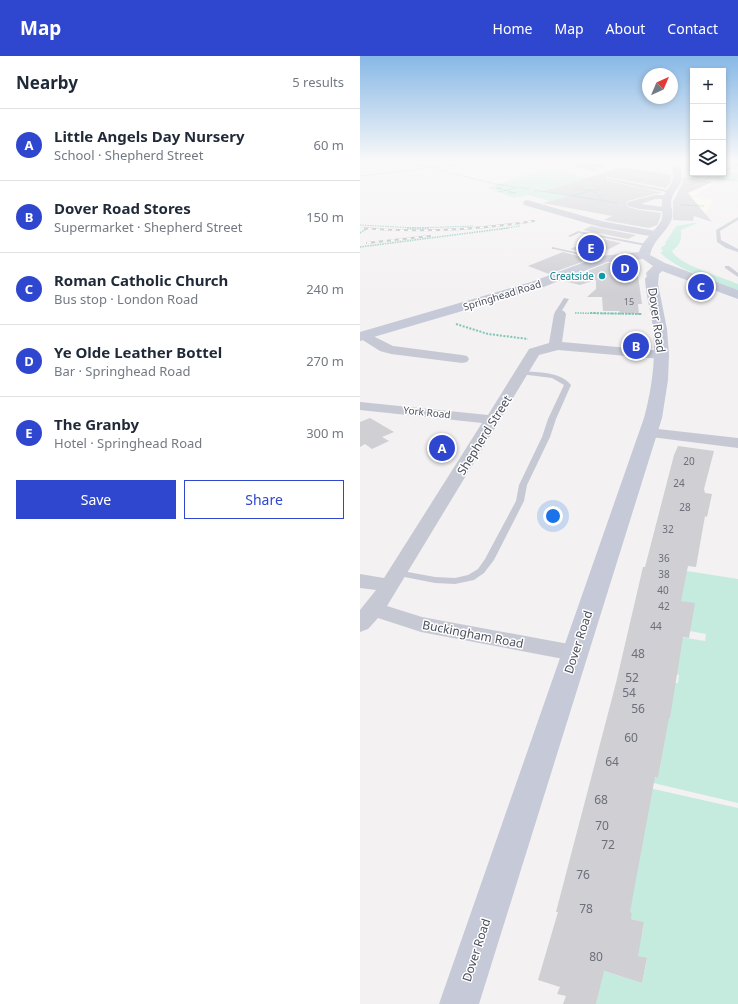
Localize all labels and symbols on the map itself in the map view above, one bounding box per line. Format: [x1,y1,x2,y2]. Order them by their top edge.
north arrow [642,68,678,104]
pin: E [578,233,604,263]
pin: D [612,253,638,283]
place label: Creatside [550,269,594,283]
marker: Creatside [597,271,607,281]
pin: C [688,272,714,302]
street label: Springhead Road [461,276,543,314]
street label: Dover Road [644,286,670,354]
house number: 15 [624,295,634,308]
pin: B [623,331,649,361]
street label: Shepherd Street [453,391,516,478]
street label: York Road [403,403,451,421]
pin: A [429,433,455,463]
house number: 20 [683,454,695,468]
house number: 24 [673,476,685,490]
house number: 28 [679,500,691,514]
your location [543,506,563,526]
house number: 32 [662,522,674,536]
house number: 36 [658,551,670,565]
house number: 38 [658,567,670,581]
house number: 40 [657,583,669,597]
house number: 42 [658,599,670,613]
street label: Dover Road [560,608,596,676]
street label: Buckingham Road [421,616,525,652]
house number: 44 [650,619,662,633]
house number: 48 [631,645,645,662]
house number: 52 [625,669,639,686]
house number: 54 [622,684,636,701]
house number: 56 [631,700,645,717]
house number: 60 [624,729,638,746]
house number: 64 [605,753,619,770]
house number: 68 [594,791,608,808]
house number: 70 [595,817,609,834]
house number: 72 [601,836,615,853]
house number: 76 [576,866,590,883]
house number: 78 [579,900,593,917]
street label: Dover Road [458,916,494,984]
house number: 80 [589,948,603,965]

